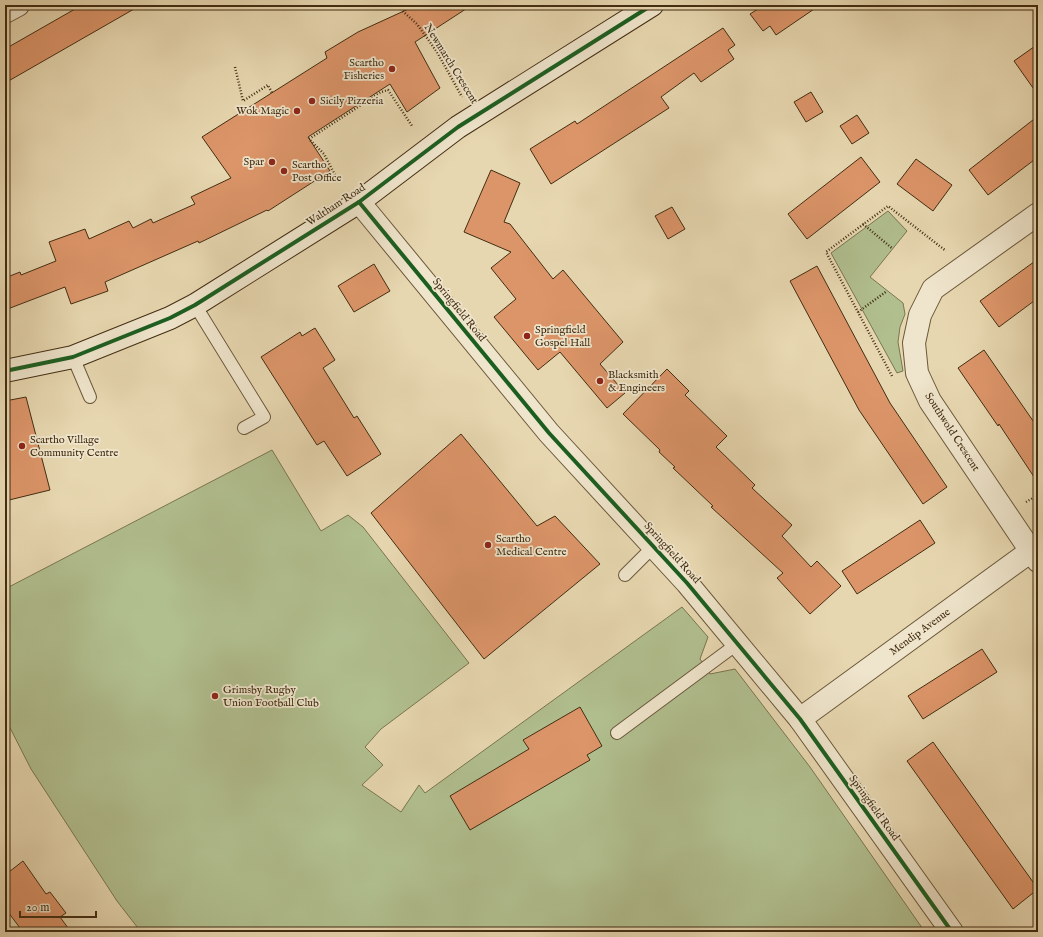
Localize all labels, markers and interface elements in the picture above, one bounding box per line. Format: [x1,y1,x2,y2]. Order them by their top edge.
street label: Newmarch Crescent [421,21,481,107]
place label: Scartho Fisheries [343,56,384,83]
marker: Scartho Fisheries [387,64,397,74]
place label: Sicily Pizzeria [320,94,383,108]
marker: Sicily Pizzeria [307,96,317,106]
place label: Wok Magic [236,104,289,118]
marker: Wok Magic [292,106,302,116]
place label: Spar [244,155,264,169]
marker: Spar [267,157,277,167]
place label: Scartho Post Office [292,158,342,185]
marker: Scartho Post Office [279,166,289,176]
street label: Waltham Road [304,181,368,229]
street label: Springfield Road [429,275,489,345]
place label: Springfield Gospel Hall [535,323,590,350]
marker: Springfield Gospel Hall [522,331,532,341]
place label: Blacksmith & Engineers [608,368,665,395]
marker: Blacksmith & Engineers [595,376,605,386]
street label: Southwold Crescent [921,390,983,474]
place label: Scartho Village Community Centre [30,433,118,460]
marker: Scartho Village Community Centre [17,441,27,451]
street label: Springfield Road [641,519,703,587]
place label: Scartho Medical Centre [496,532,567,559]
marker: Scartho Medical Centre [483,540,493,550]
street label: Mendip Avenue [887,605,953,659]
place label: Grimsby Rugby Union Football Club [223,683,319,710]
marker: Grimsby Rugby Union Football Club [210,691,220,701]
street label: Springfield Road [845,772,903,844]
scale bar [20,893,96,919]
text: 20 m [26,900,49,915]

